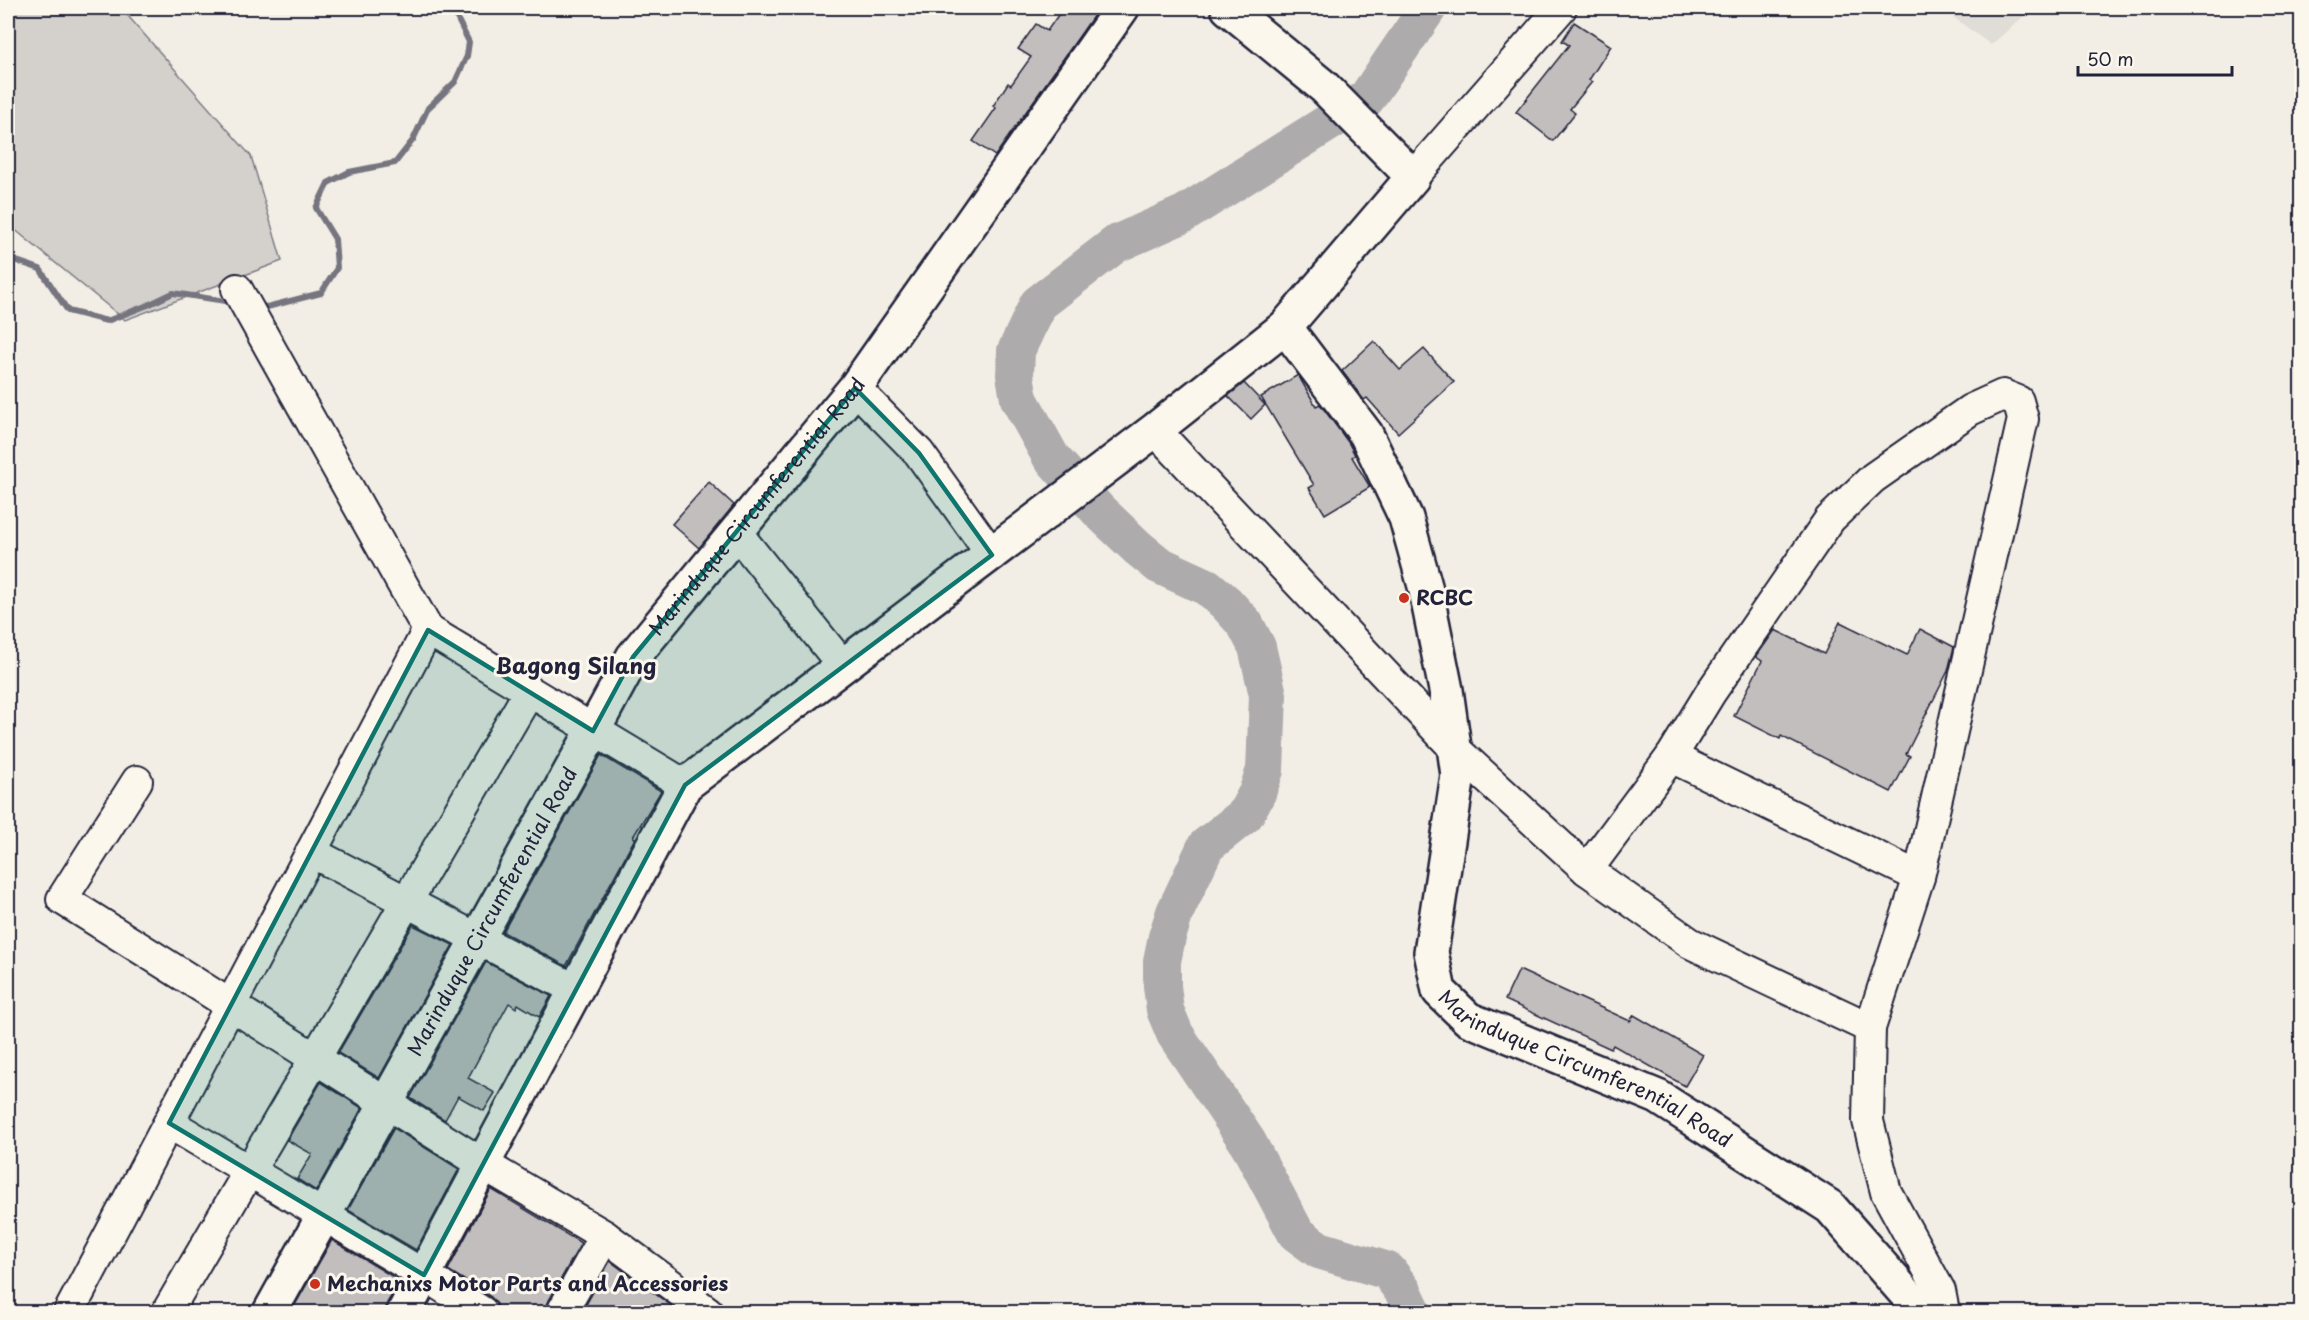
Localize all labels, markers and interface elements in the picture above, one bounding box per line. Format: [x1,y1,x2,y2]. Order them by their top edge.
scale bar [2078,39,2232,77]
text: 50 m [2087,45,2134,72]
street label: Marinduque Circumferential Road [641,371,872,641]
place label: RCBC [1416,582,1473,612]
marker: RCBC [1397,591,1411,605]
district label: Bagong Silang [496,648,656,681]
street label: Marinduque Circumferential Road [399,761,584,1061]
street label: Marinduque Circumferential Road [1432,982,1738,1155]
place label: Mechanixs Motor Parts and Accessories [327,1268,729,1298]
marker: Mechanixs Motor Parts and Accessories [308,1277,322,1291]

